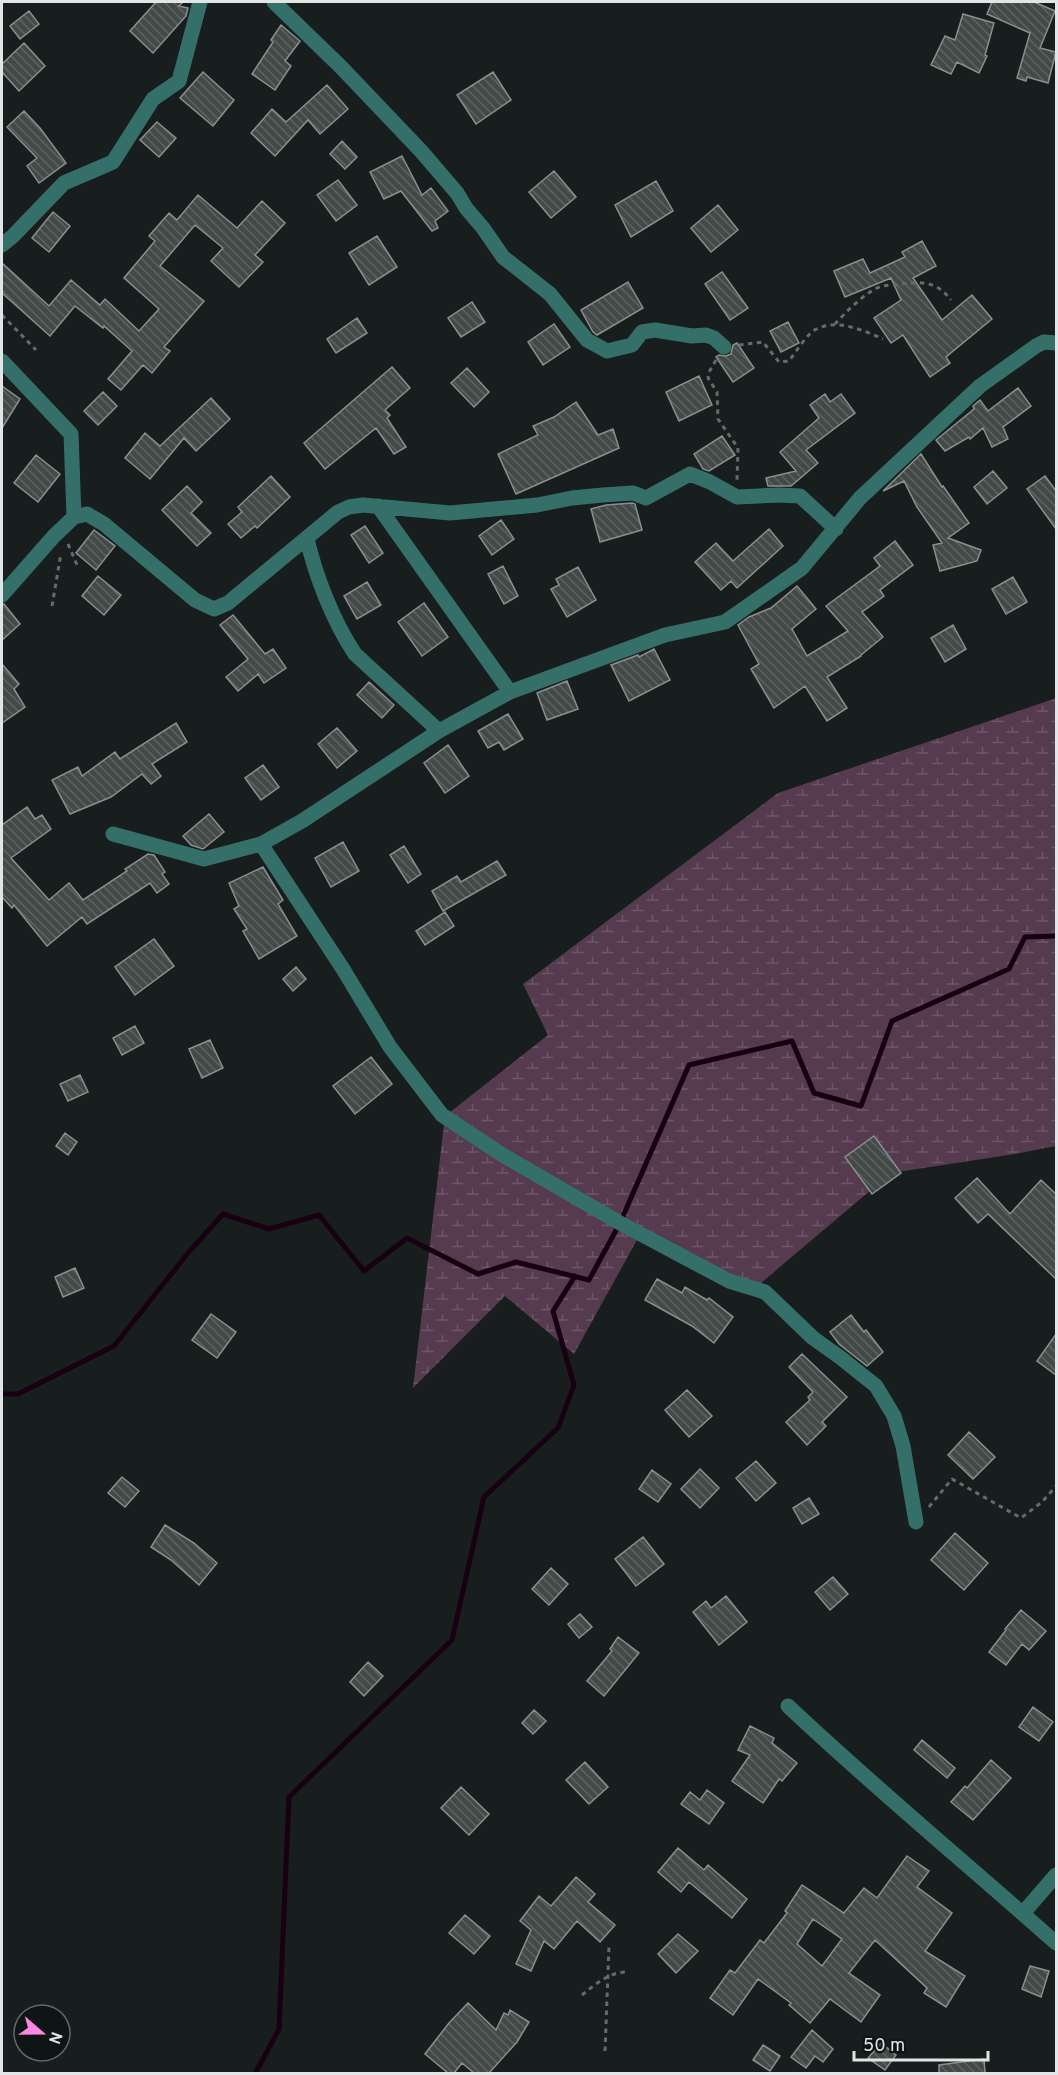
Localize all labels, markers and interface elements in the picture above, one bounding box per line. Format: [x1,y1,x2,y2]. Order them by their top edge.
north arrow [12,2003,72,2063]
scale bar [854,2024,988,2062]
text: N [43,2029,66,2046]
text: 50 m [863,2035,905,2058]

